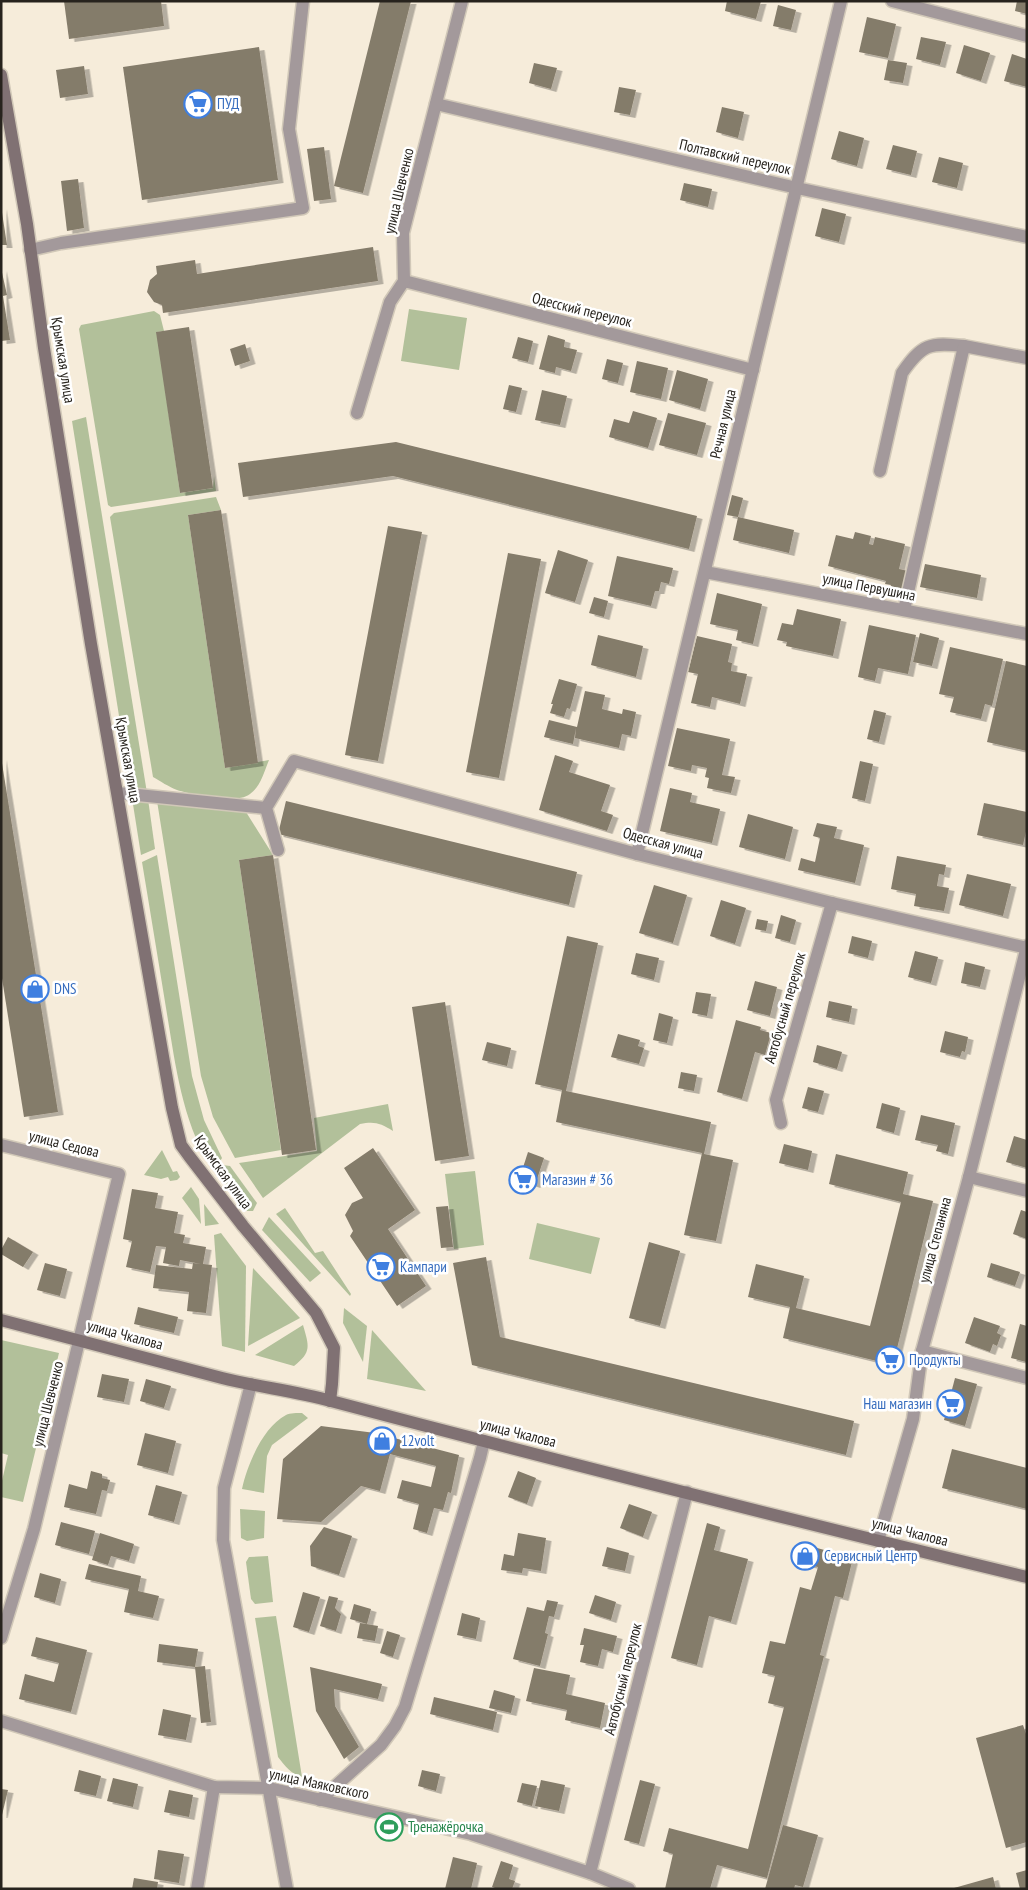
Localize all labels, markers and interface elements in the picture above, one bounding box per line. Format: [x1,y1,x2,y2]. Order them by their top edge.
supermarket icon: ПУД [183,89,213,119]
place label: ПУД [217,94,239,113]
street label: Полтавский переулок [678,134,793,179]
street label: улица Шевченко [379,146,418,236]
street label: Одесский переулок [530,288,634,331]
street label: Крымская улица [47,316,80,404]
street label: Речная улица [705,387,740,460]
street label: улица Первушина [821,568,917,605]
street label: Крымская улица [112,716,145,804]
street label: Одесская улица [621,823,705,862]
street label: Автобусный переулок [760,950,810,1066]
shop icon: DNS [20,974,50,1004]
place label: DNS [54,979,76,998]
street label: улица Седова [27,1126,101,1161]
street label: Крымская улица [190,1131,257,1212]
supermarket icon: Магазин # 36 [508,1165,538,1195]
place label: Магазин # 36 [542,1170,613,1189]
street label: улица Степаняна [914,1195,955,1285]
supermarket icon: Кампари [366,1252,396,1282]
place label: Кампари [400,1257,447,1276]
street label: улица Чкалова [85,1315,165,1354]
supermarket icon: Продукты [875,1345,905,1375]
place label: Продукты [909,1350,961,1369]
street label: улица Шевченко [28,1359,67,1449]
supermarket icon: Наш магазин [936,1389,966,1419]
place label: Наш магазин [863,1394,932,1413]
street label: улица Чкалова [478,1414,558,1451]
shop icon: 12volt [367,1426,397,1456]
place label: 12volt [401,1431,434,1450]
street label: улица Чкалова [870,1513,950,1550]
shop icon: Сервисный Центр [790,1541,820,1571]
place label: Сервисный Центр [824,1546,918,1565]
street label: Автобусный переулок [599,1621,646,1737]
street label: улица Маяковского [267,1764,371,1803]
sports icon: Тренажёрочка [374,1812,404,1842]
place label: Тренажёрочка [408,1817,483,1836]

